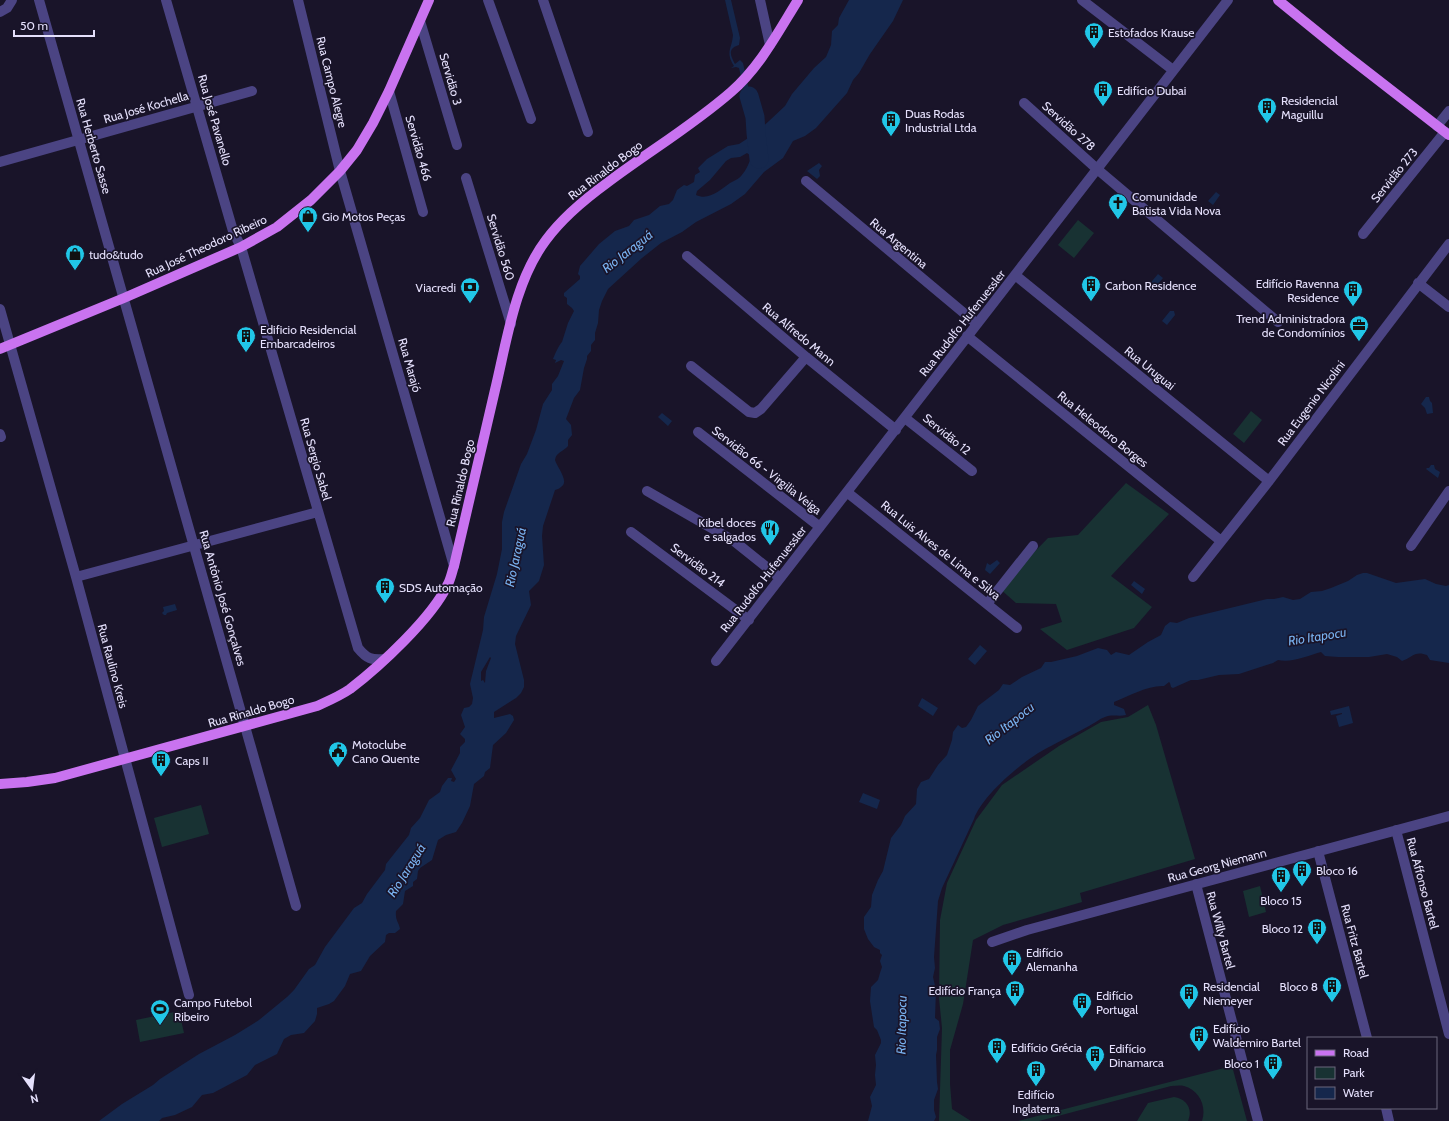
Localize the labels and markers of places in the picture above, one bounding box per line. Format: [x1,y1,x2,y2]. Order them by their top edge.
building icon: Estofados Krause [1083,21,1105,49]
place label: Estofados Krause [1108,25,1194,40]
building icon: Edifício Dubai [1092,79,1114,107]
place label: Edifício Dubai [1117,83,1186,98]
place label: Residencial Maguillu [1281,93,1338,122]
building icon: Residencial Maguillu [1256,96,1278,124]
place label: Duas Rodas Industrial Ltda [905,106,977,135]
building icon: Duas Rodas Industrial Ltda [880,109,902,137]
place label: Comunidade Batista Vida Nova [1132,189,1221,218]
church icon: Comunidade Batista Vida Nova [1107,192,1129,220]
shop icon: Gio Motos Peças [297,205,319,233]
place label: Gio Motos Peças [322,209,405,224]
shop icon: tudo&tudo [64,243,86,271]
place label: tudo&tudo [89,247,144,262]
building icon: Carbon Residence [1080,274,1102,302]
bank icon: Viacredi [459,276,481,304]
place label: Edifício Ravenna Residence [1256,276,1339,305]
place label: Carbon Residence [1105,278,1196,293]
building icon: Edifício Ravenna Residence [1342,279,1364,307]
place label: Viacredi [415,280,456,295]
place label: Trend Administradora de Condomínios [1236,311,1345,340]
office icon: Trend Administradora de Condomínios [1348,314,1370,342]
place label: Edificio Residencial Embarcadeiros [260,322,356,351]
building icon: Edificio Residencial Embarcadeiros [235,325,257,353]
place label: Kibel doces e salgados [698,515,756,544]
restaurant icon: Kibel doces e salgados [759,518,781,546]
building icon: SDS Automação [374,576,396,604]
place label: SDS Automação [399,580,483,595]
place label: Motoclube Cano Quente [352,737,420,766]
public building icon: Motoclube Cano Quente [327,740,349,768]
building icon: Caps II [150,749,172,777]
place label: Caps II [175,753,209,768]
building icon: Bloco 16 [1291,859,1313,887]
place label: Bloco 16 [1316,863,1358,878]
building icon: Bloco 15 [1270,865,1292,893]
place label: Bloco 15 [1260,893,1302,908]
building icon: Bloco 12 [1306,917,1328,945]
place label: Bloco 12 [1262,921,1303,936]
place label: Edifício Alemanha [1026,945,1078,974]
building icon: Edifício Alemanha [1001,948,1023,976]
building icon: Bloco 8 [1321,975,1343,1003]
building icon: Edifício França [1004,979,1026,1007]
place label: Residencial Niemeyer [1203,979,1260,1008]
place label: Bloco 8 [1280,979,1318,994]
building icon: Residencial Niemeyer [1178,982,1200,1010]
place label: Edifício França [928,983,1001,998]
place label: Edifício Portugal [1096,988,1138,1017]
building icon: Edifício Portugal [1071,991,1093,1019]
place label: Campo Futebol Ribeiro [174,995,252,1024]
sports icon: Campo Futebol Ribeiro [149,998,171,1026]
place label: Edifício Waldemiro Bartel [1213,1021,1301,1050]
building icon: Edifício Waldemiro Bartel [1188,1024,1210,1052]
building icon: Edifício Grécia [986,1036,1008,1064]
place label: Edifício Grécia [1011,1040,1082,1055]
place label: Edifício Dinamarca [1109,1041,1164,1070]
building icon: Edifício Dinamarca [1084,1044,1106,1072]
building icon: Bloco 1 [1262,1052,1284,1080]
place label: Bloco 1 [1224,1056,1259,1071]
building icon: Edifício Inglaterra [1025,1059,1047,1087]
place label: Edifício Inglaterra [1012,1087,1060,1116]

